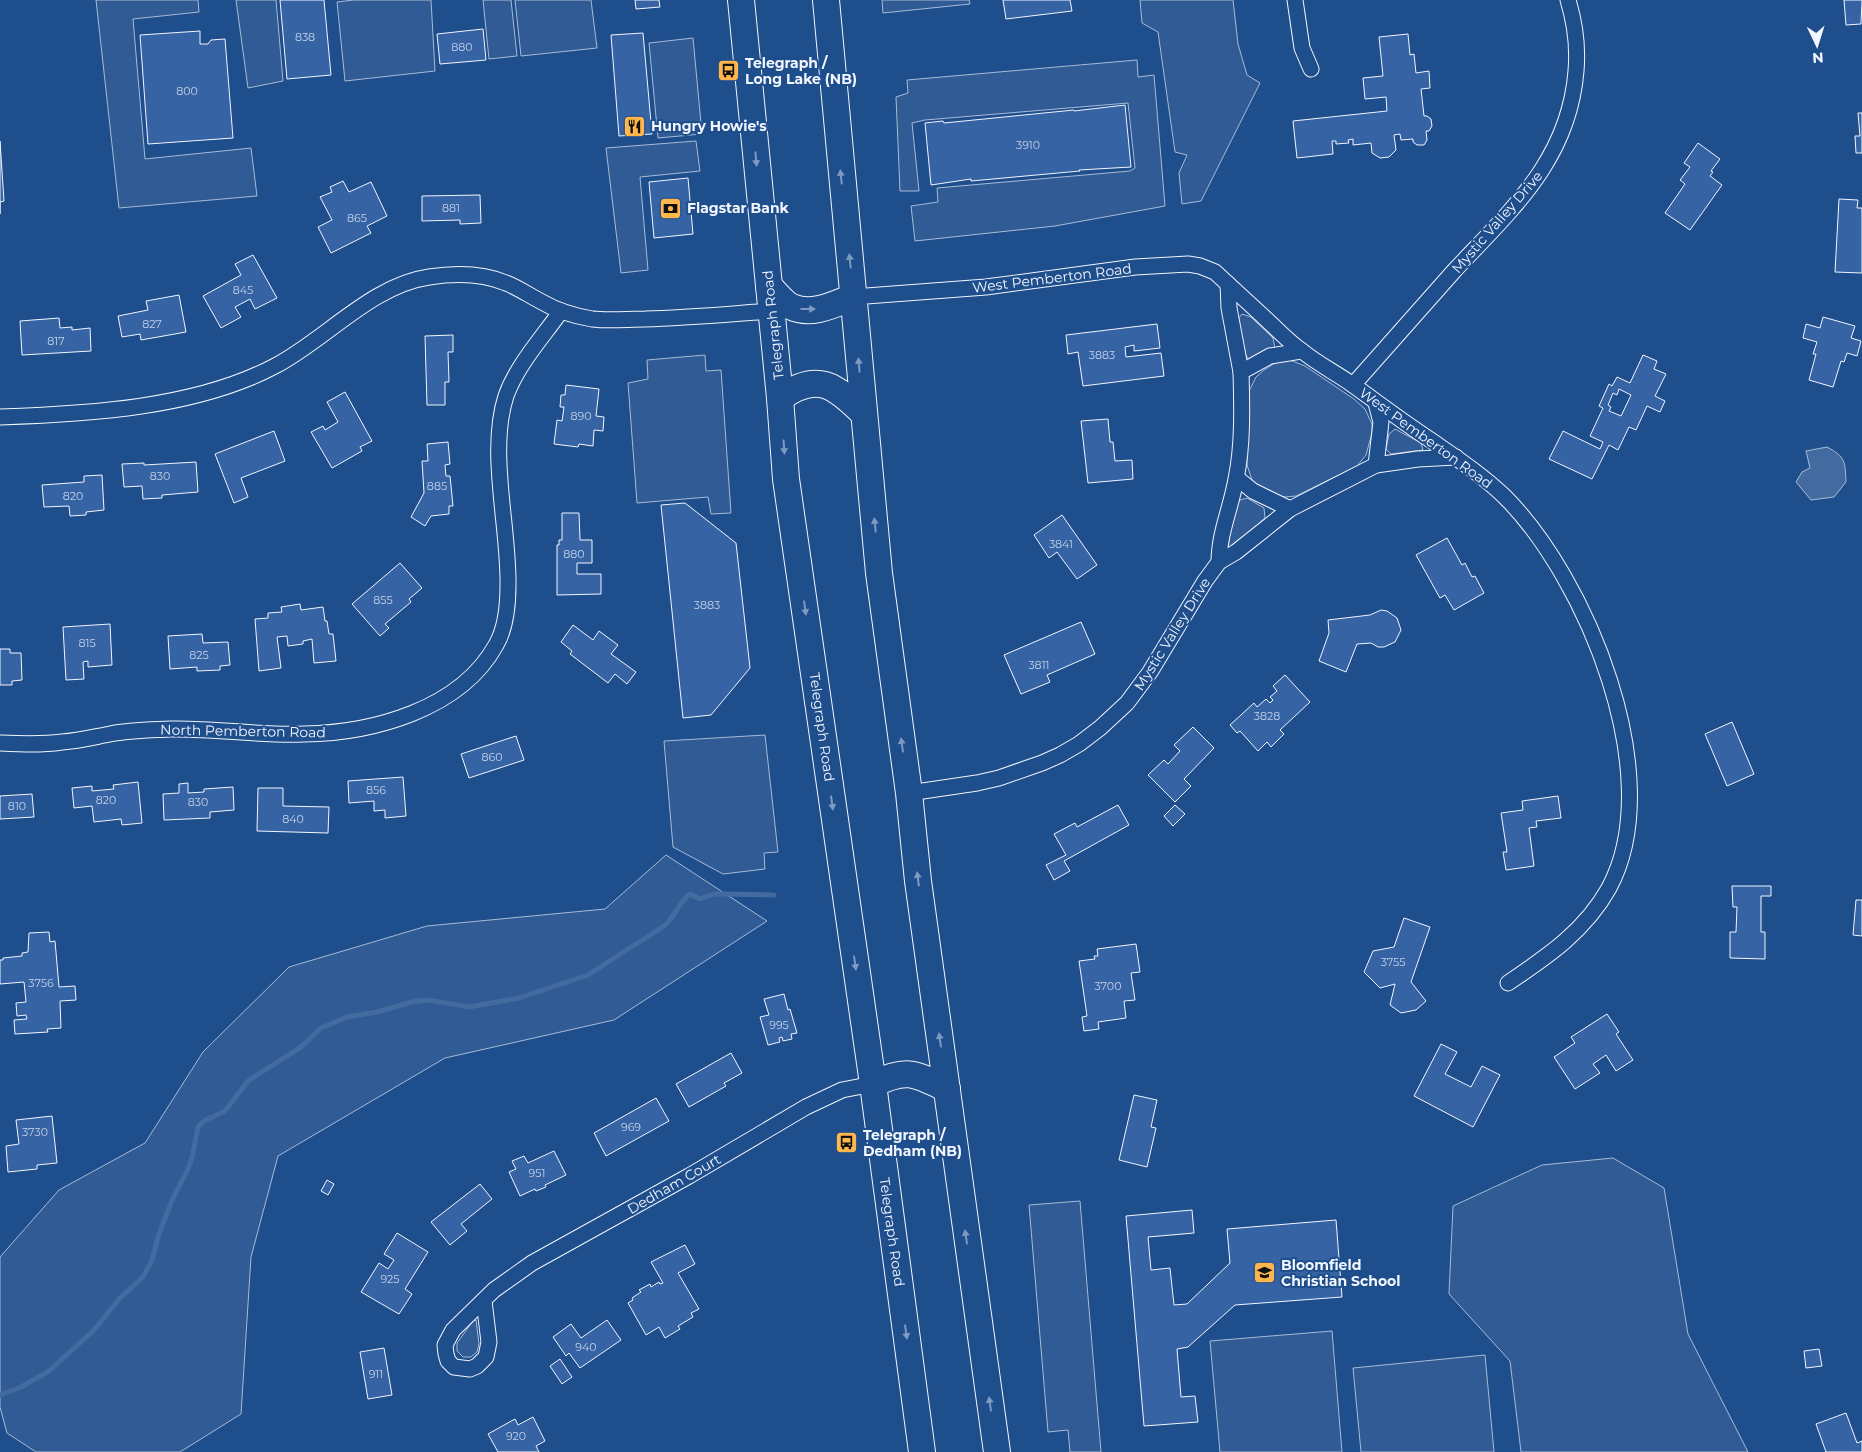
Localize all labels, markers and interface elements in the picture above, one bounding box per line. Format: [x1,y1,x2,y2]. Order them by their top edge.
north arrow [1792,20,1842,70]
house number: 838 [295,30,315,44]
house number: 880 [451,40,473,54]
text: N [1812,49,1824,67]
place label: Telegraph / Long Lake (NB) [745,54,857,88]
bus stop icon: Telegraph / Long Lake (NB) [717,59,741,83]
house number: 800 [176,84,198,98]
restaurant icon: Hungry Howie's [623,114,647,138]
place label: Hungry Howie's [651,117,767,135]
house number: 3910 [1016,138,1040,152]
one-way arrow [752,151,760,167]
street label: Mystic Valley Drive [1448,167,1546,277]
one-way arrow [837,169,845,185]
bank icon: Flagstar Bank [659,196,683,220]
place label: Flagstar Bank [687,199,790,217]
house number: 881 [442,201,460,215]
house number: 865 [347,211,367,225]
one-way arrow [846,253,854,269]
street label: West Pemberton Road [971,259,1133,297]
street label: Telegraph Road [758,269,788,381]
house number: 845 [233,283,253,297]
one-way arrow [800,305,816,313]
house number: 827 [142,317,162,331]
house number: 817 [47,334,65,348]
house number: 3883 [1089,348,1115,362]
one-way arrow [855,357,863,373]
street label: West Pemberton Road [1356,384,1496,492]
house number: 890 [571,409,592,423]
one-way arrow [780,439,788,455]
house number: 830 [150,469,170,483]
house number: 885 [427,479,447,493]
house number: 820 [63,489,83,503]
one-way arrow [870,516,878,532]
house number: 3841 [1049,537,1073,551]
house number: 880 [563,547,585,561]
street label: Mystic Valley Drive [1130,574,1214,694]
house number: 855 [373,593,393,607]
house number: 3883 [694,598,720,612]
one-way arrow [801,600,809,616]
house number: 815 [78,636,96,650]
house number: 825 [189,648,209,662]
house number: 3811 [1028,658,1050,672]
street label: Telegraph Road [805,671,839,783]
house number: 3828 [1254,709,1280,723]
street label: North Pemberton Road [160,721,326,741]
one-way arrow [898,736,906,752]
house number: 860 [482,750,503,764]
house number: 856 [366,783,386,797]
house number: 820 [96,793,116,807]
house number: 830 [188,795,208,809]
one-way arrow [829,795,837,811]
house number: 810 [8,799,26,813]
house number: 840 [282,812,304,826]
one-way arrow [914,871,922,887]
house number: 3755 [1381,955,1405,969]
one-way arrow [852,956,860,972]
house number: 3756 [28,976,54,990]
house number: 3700 [1095,979,1121,993]
house number: 995 [769,1018,789,1032]
one-way arrow [936,1032,944,1048]
house number: 969 [621,1120,641,1134]
house number: 3730 [22,1125,48,1139]
place label: Telegraph / Dedham (NB) [863,1126,962,1160]
bus stop icon: Telegraph / Dedham (NB) [835,1131,859,1155]
street label: Dedham Court [624,1150,724,1218]
house number: 951 [529,1166,545,1180]
street label: Telegraph Road [875,1176,909,1288]
one-way arrow [962,1228,970,1244]
place label: Bloomfield Christian School [1281,1256,1400,1290]
school or university icon: Bloomfield Christian School [1253,1261,1277,1285]
house number: 925 [380,1272,400,1286]
one-way arrow [902,1325,910,1341]
house number: 940 [575,1340,597,1354]
house number: 911 [369,1367,383,1381]
one-way arrow [986,1395,994,1411]
house number: 920 [506,1429,526,1443]

